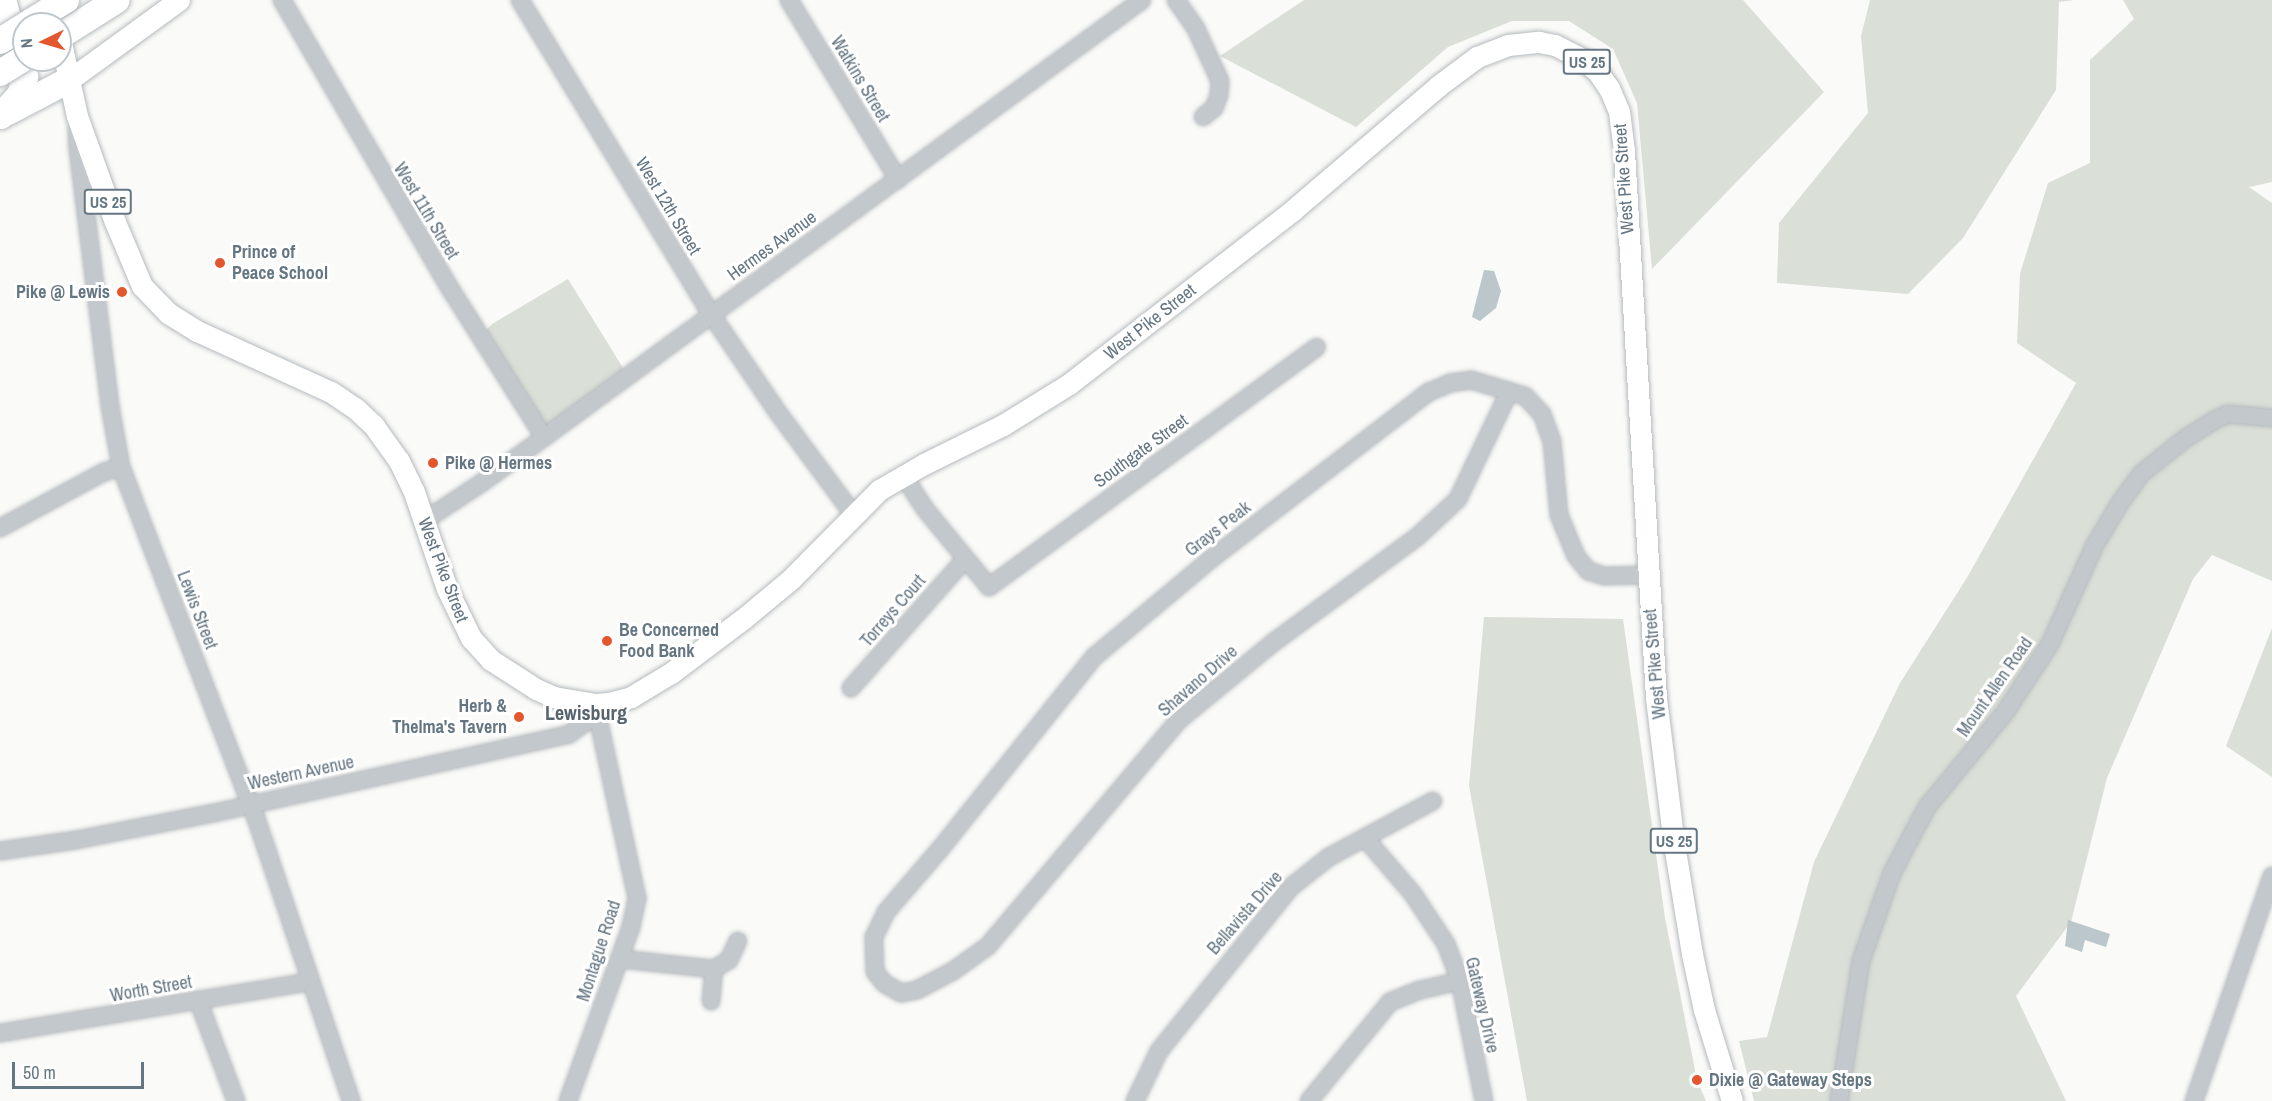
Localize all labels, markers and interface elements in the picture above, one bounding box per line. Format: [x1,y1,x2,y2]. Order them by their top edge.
north arrow [12,12,72,72]
street label: Watkins Street [826,32,894,126]
text: N [15,38,37,49]
road number: US 25 [1562,49,1612,75]
street label: West Pike Street [1609,123,1639,235]
street label: West 12th Street [630,153,706,259]
street label: West 11th Street [389,159,463,263]
road number: US 25 [82,189,134,215]
street label: Hermes Avenue [723,206,821,286]
place label: Prince of Peace School [232,242,328,284]
marker: Prince of Peace School [213,256,227,270]
street label: West Pike Street [1100,279,1200,365]
place label: Pike @ Lewis [16,281,110,303]
marker: Pike @ Lewis [115,285,129,299]
street label: Southgate Street [1090,410,1192,492]
place label: Pike @ Hermes [445,452,552,474]
marker: Pike @ Hermes [426,456,440,470]
street label: Grays Peak [1181,497,1255,561]
street label: West Pike Street [413,515,473,625]
street label: Lewis Street [172,568,222,652]
street label: Torreys Court [856,570,930,652]
street label: West Pike Street [1639,608,1671,720]
place label: Be Concerned Food Bank [619,620,719,662]
street label: Mount Allen Road [1953,633,2037,741]
marker: Be Concerned Food Bank [600,634,614,648]
street label: Shavano Drive [1154,641,1242,721]
place label: Herb & Thelma's Tavern [392,696,507,738]
district label: Lewisburg [545,700,627,724]
marker: Herb & Thelma's Tavern [512,710,526,724]
street label: Western Avenue [246,751,356,795]
road number: US 25 [1648,828,1700,854]
street label: Bellavista Drive [1203,867,1287,959]
street label: Montague Road [573,898,625,1004]
street label: Gateway Drive [1460,955,1504,1055]
street label: Worth Street [108,971,194,1007]
scale bar [15,1050,147,1088]
text: 50 m [23,1060,56,1085]
place label: Dixie @ Gateway Steps [1709,1069,1872,1091]
marker: Dixie @ Gateway Steps [1690,1073,1704,1087]

